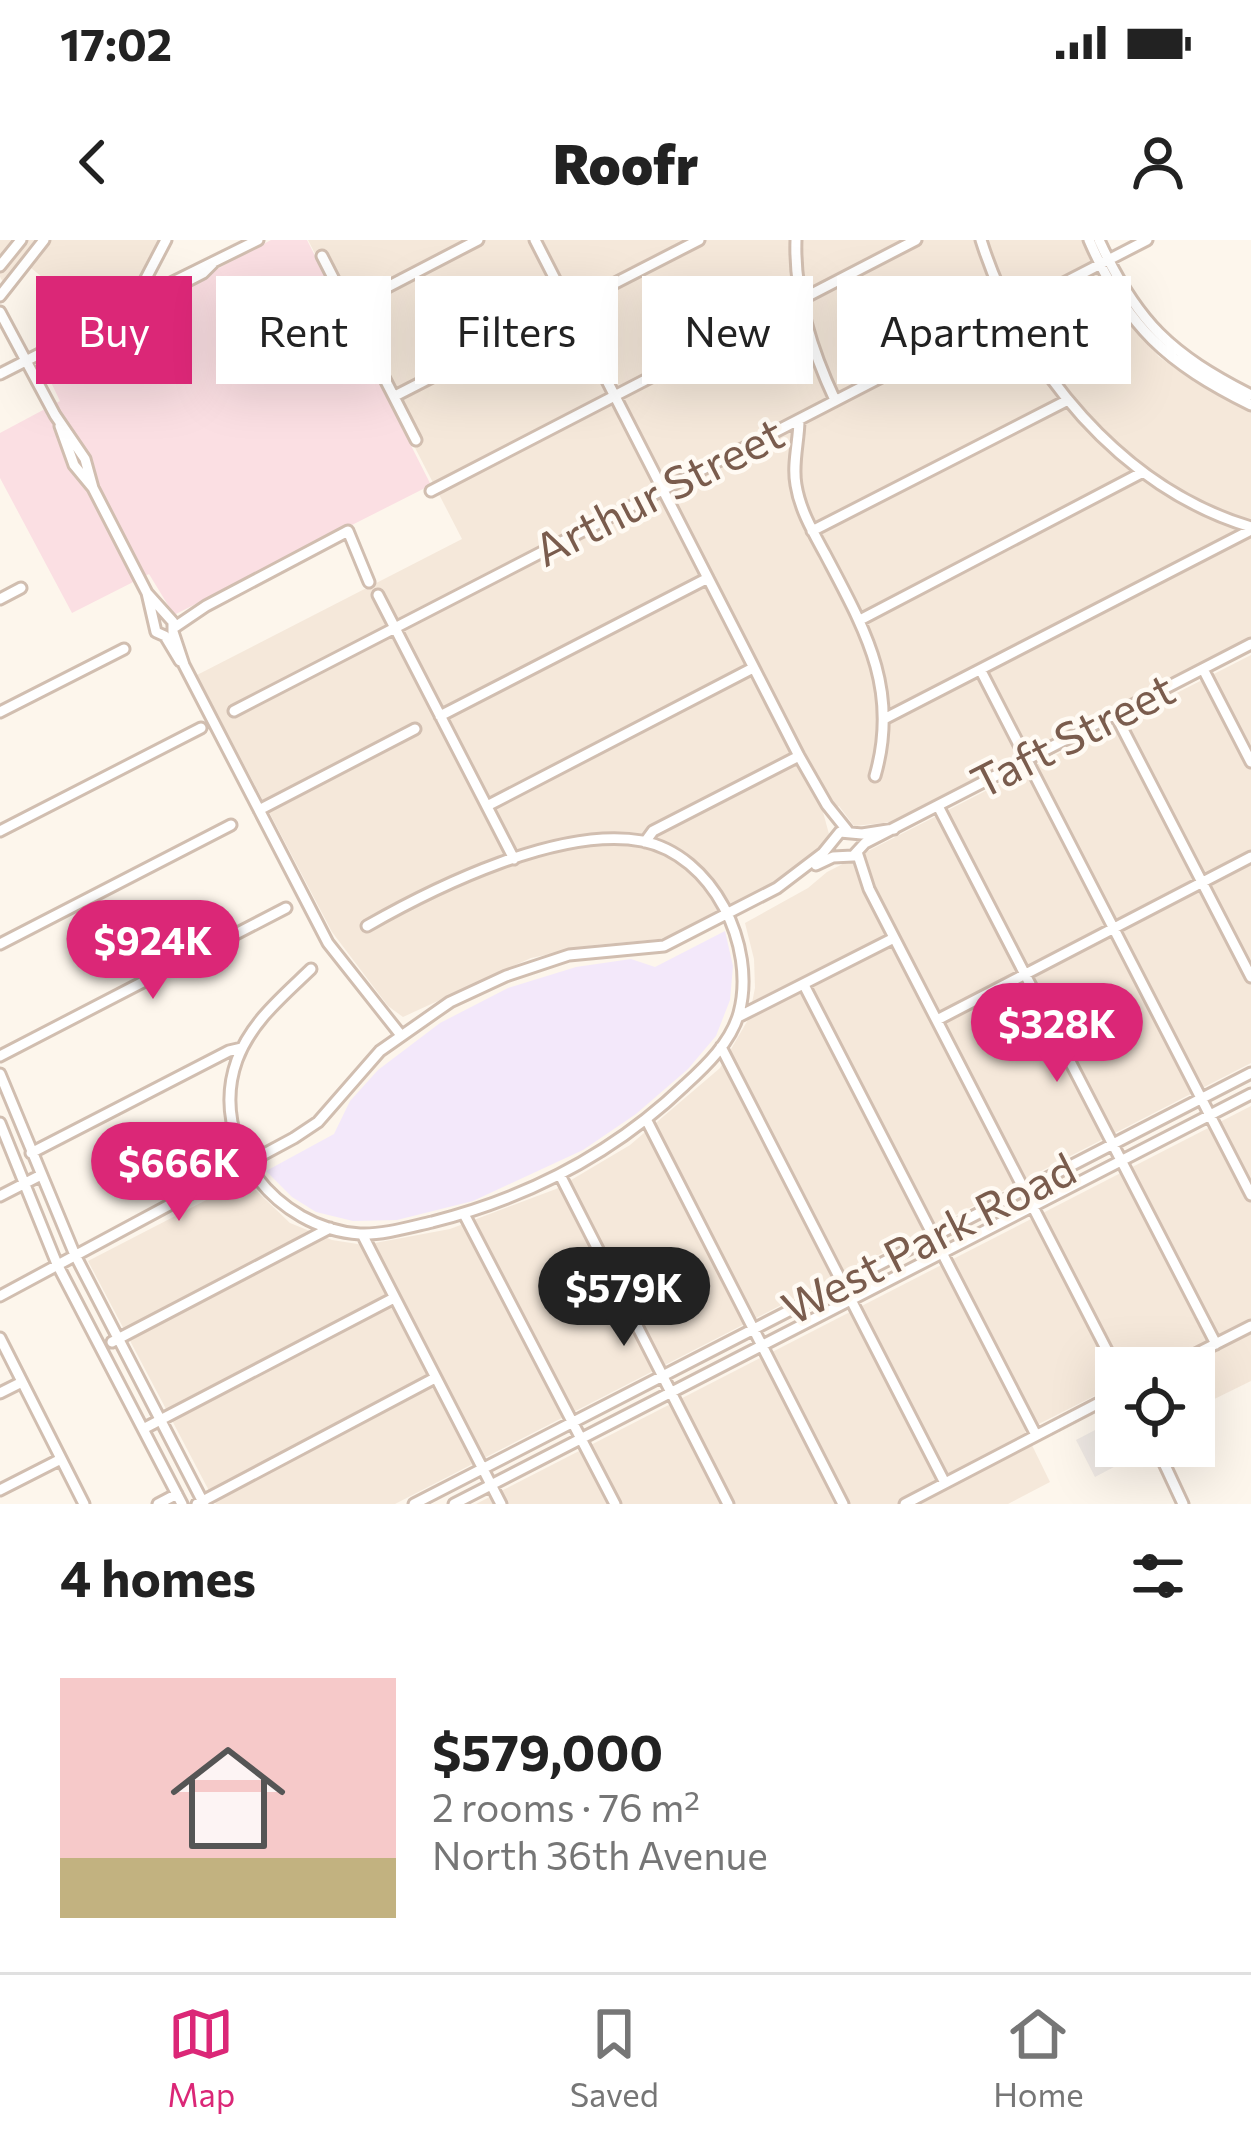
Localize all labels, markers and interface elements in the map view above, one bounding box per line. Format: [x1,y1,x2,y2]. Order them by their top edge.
text: 17:02 [60,15,172,70]
icon: back [60,129,126,195]
text: Roofr [553,129,698,195]
icon: person [1125,129,1191,195]
chip: Buy [36,276,192,384]
chip: Rent [216,276,391,384]
chip: Filters [415,276,618,384]
chip: New [642,276,813,384]
chip: Apartment [837,276,1131,384]
street label: Arthur Street [524,403,792,576]
street label: Taft Street [961,659,1183,808]
pin: $924K [69,900,237,1002]
text: $924K [93,915,213,963]
pin: $328K [973,983,1141,1085]
text: $328K [998,998,1116,1046]
pin: $666K [95,1122,263,1224]
text: $666K [118,1137,240,1185]
street label: West Park Road [772,1139,1084,1334]
pin: $579K [540,1247,708,1349]
text: $579K [565,1262,683,1310]
map controls [1095,1347,1215,1467]
button: locate [1095,1347,1215,1467]
icon: filters [1125,1543,1191,1609]
text: 4 homes [60,1545,256,1608]
text: $579,000 [432,1719,663,1782]
icon: home [156,1726,300,1870]
text: 2 rooms · 76 m² [432,1782,700,1830]
text: North 36th Avenue [432,1830,768,1878]
tab: Map [167,2001,235,2114]
tab: Saved [570,2001,659,2114]
tab: Home [993,2001,1084,2114]

